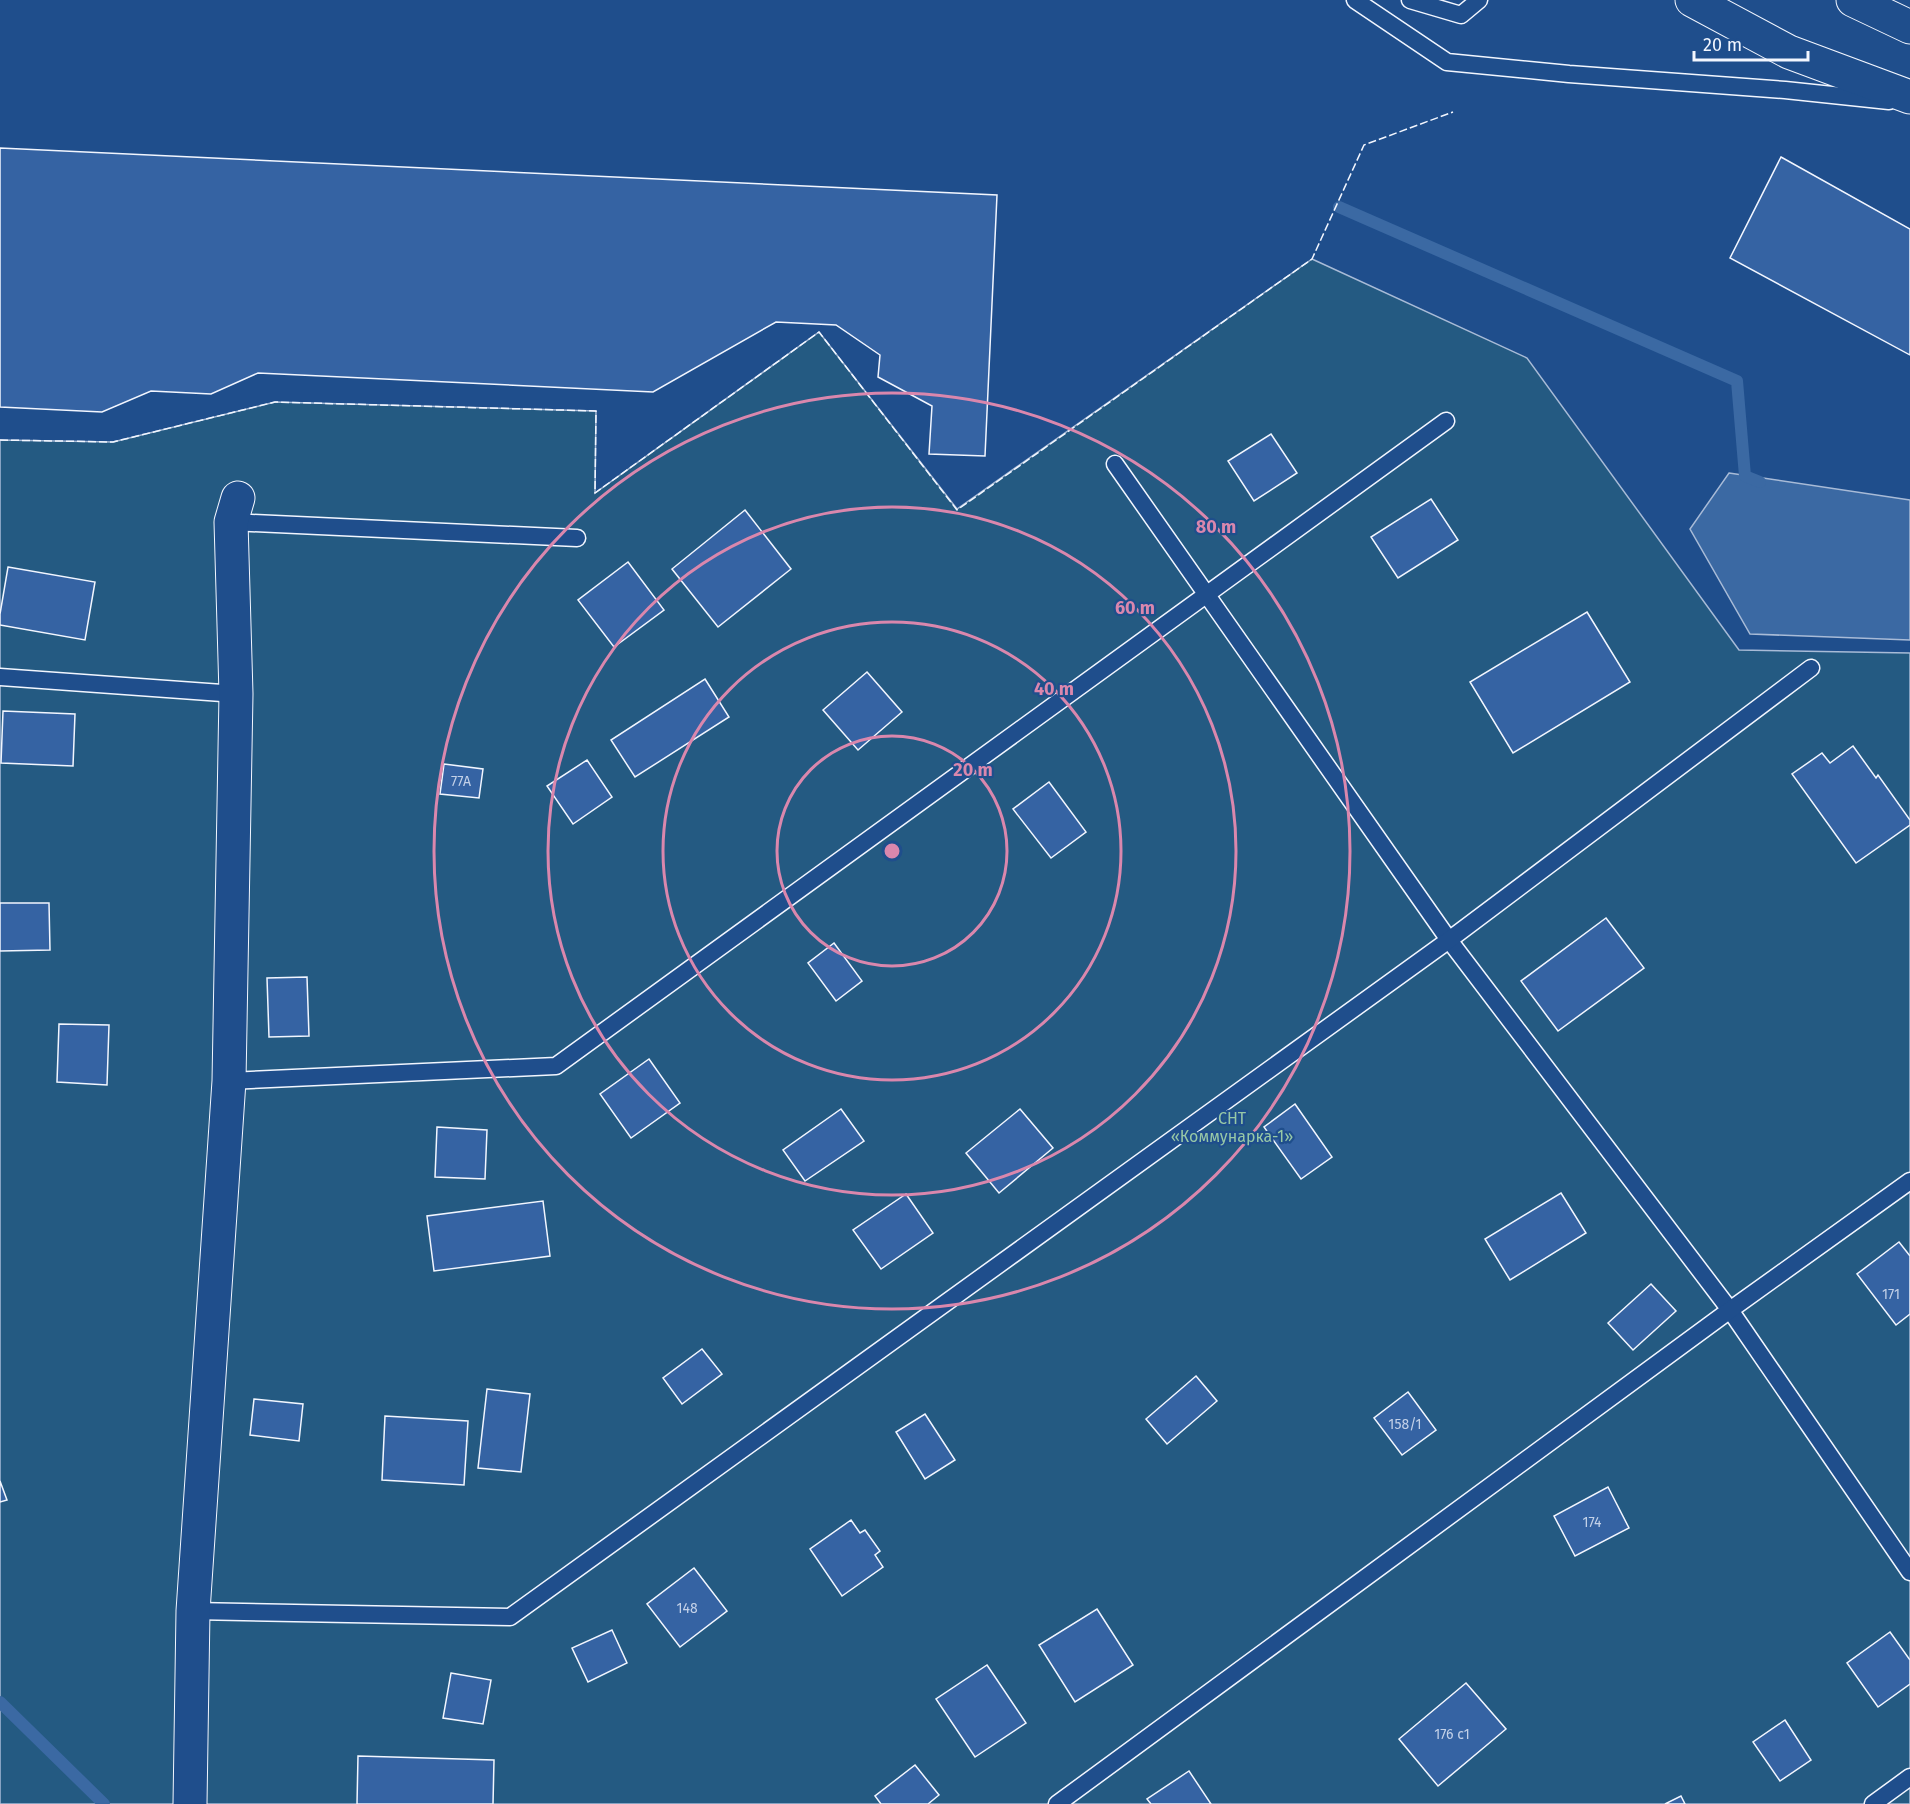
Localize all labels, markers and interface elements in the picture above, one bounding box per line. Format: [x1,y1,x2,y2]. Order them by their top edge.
scale bar [1694,24,1808,62]
text: 20 m [1703,34,1742,56]
text: 80 m [1196,516,1236,538]
text: 60 m [1115,597,1155,619]
text: 40 m [1034,678,1074,700]
text: 20 m [953,759,993,781]
house number: 77А [451,773,471,790]
centre of rings [882,841,902,861]
park label: СНТ «Коммунарка-1» [1171,1109,1293,1146]
house number: 171 [1882,1286,1900,1303]
house number: 158/1 [1388,1416,1422,1433]
house number: 174 [1582,1514,1602,1531]
house number: 148 [676,1600,698,1617]
house number: 176 с1 [1434,1726,1470,1743]

